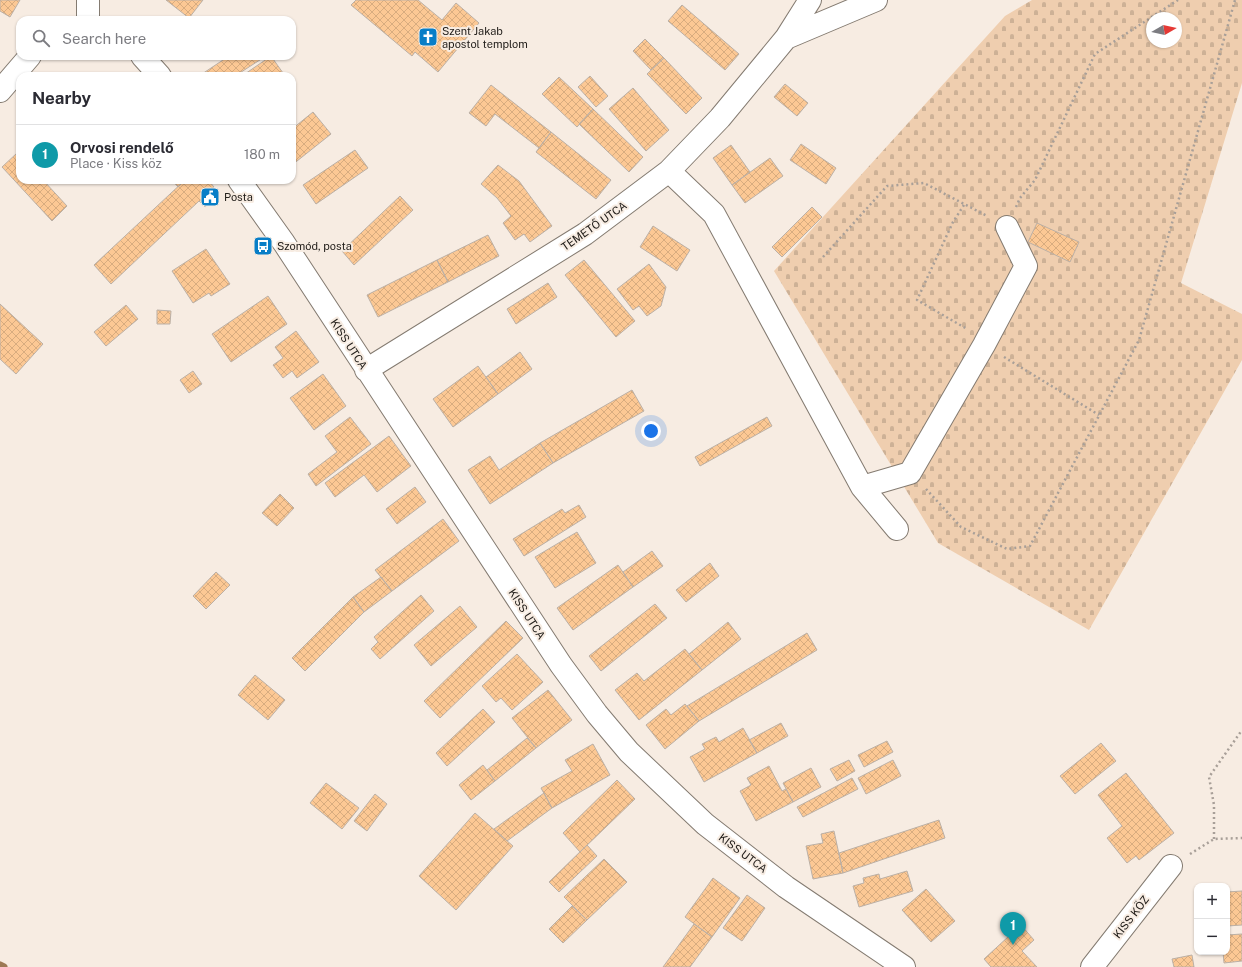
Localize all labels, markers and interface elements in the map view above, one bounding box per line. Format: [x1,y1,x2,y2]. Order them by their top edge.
north arrow [1146,12,1182,48]
search box [16,16,296,60]
place label: Szent Jakab apostol templom [442,25,528,50]
church icon: Szent Jakab apostol templom [417,26,439,48]
icon: search [30,27,52,49]
text: Search here [62,30,146,47]
text: Nearby [32,88,91,108]
text: Orvosi rendelő [70,139,174,156]
text: 1 [42,147,48,162]
text: 180 m [244,147,280,162]
text: Place · Kiss köz [70,156,162,171]
public building icon: Posta [199,186,221,208]
place label: Posta [224,191,253,203]
street label: TEMETŐ UTCA [559,198,629,253]
bus stop icon: Szomód, posta [252,235,274,257]
place label: Szomód, posta [277,240,352,252]
street label: KISS UTCA [328,317,370,372]
your location [641,421,661,441]
street label: KISS UTCA [506,587,548,642]
street label: KISS UTCA [716,831,770,875]
map controls [1194,883,1230,955]
button: + [1194,883,1230,919]
street label: KISS KÖZ [1110,893,1151,941]
pin: 1 [1000,912,1026,945]
button: − [1194,919,1230,955]

